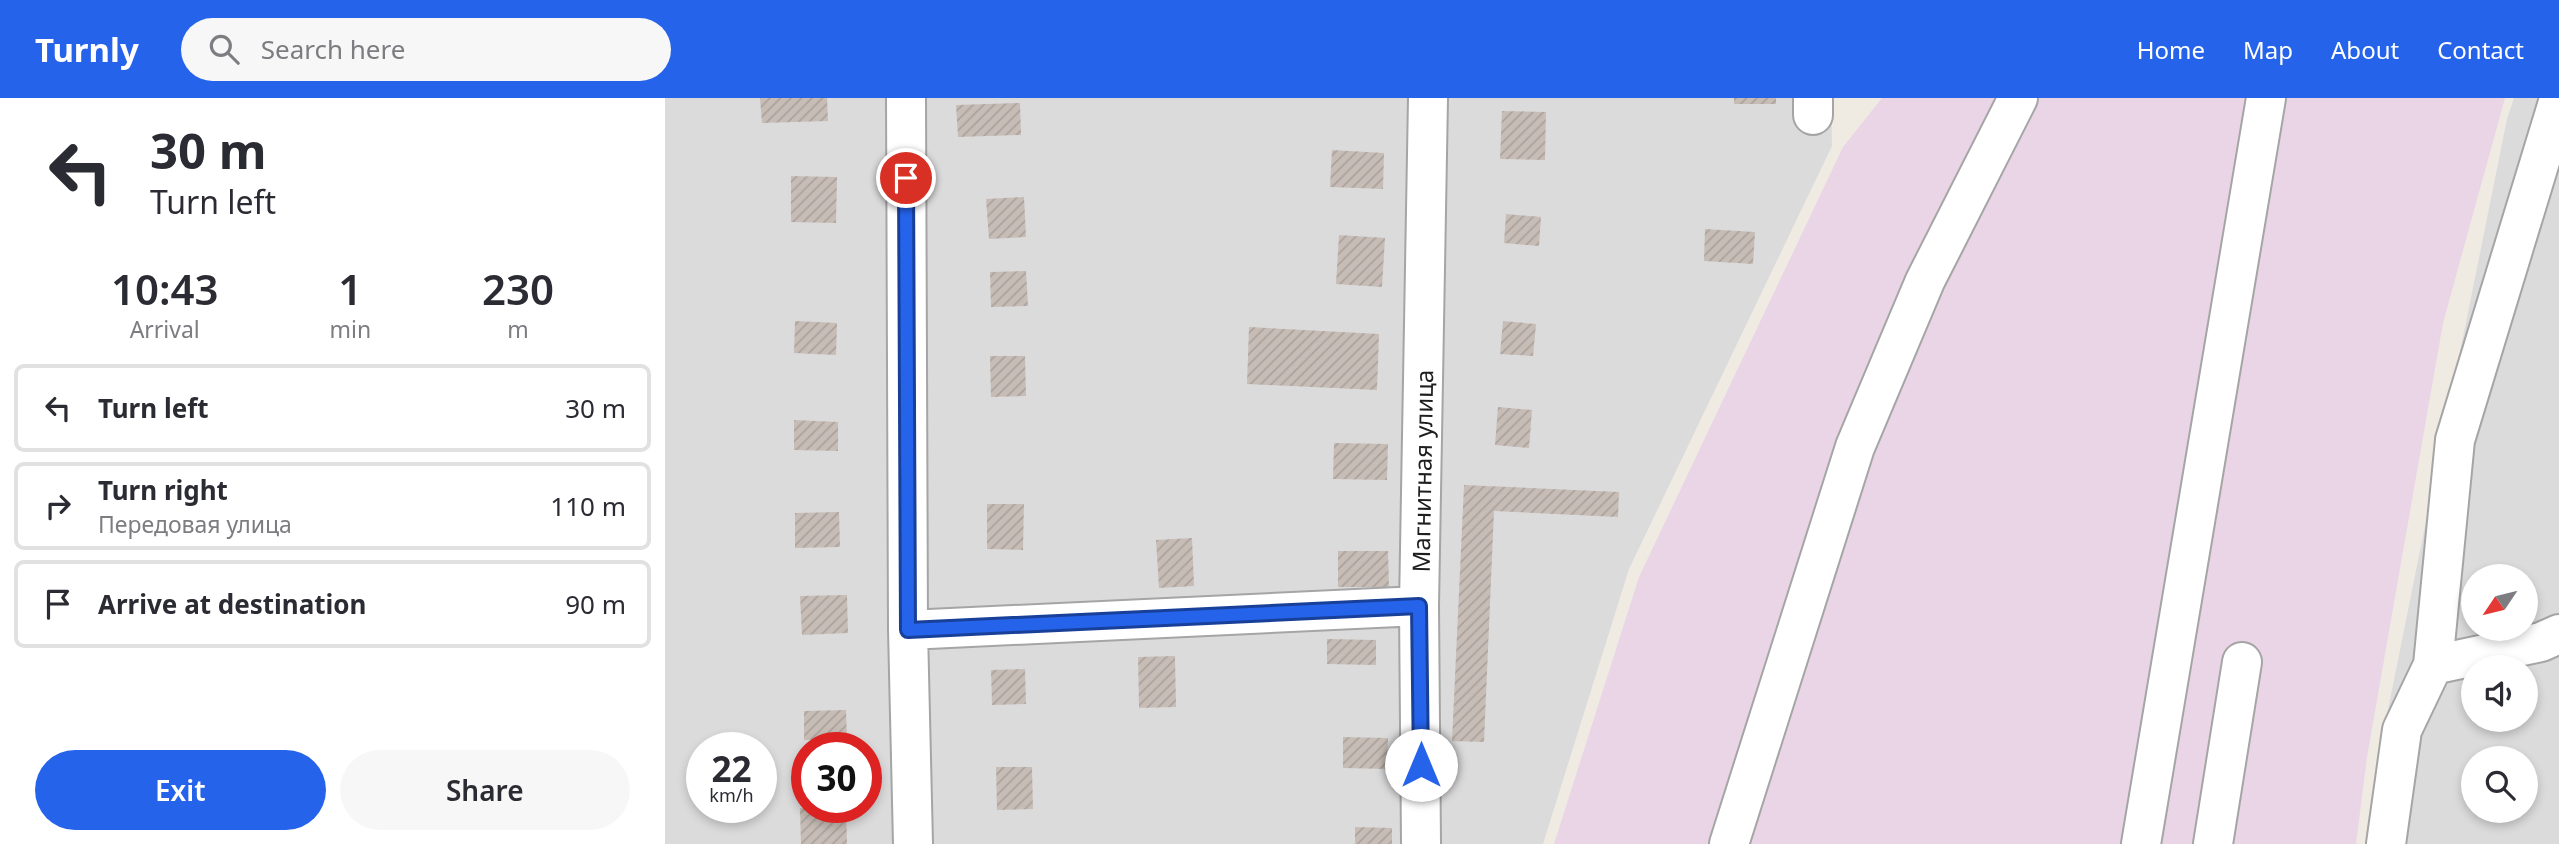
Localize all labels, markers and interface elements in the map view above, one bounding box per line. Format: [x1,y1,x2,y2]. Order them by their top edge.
search box [181,18,671,81]
text: Turnly [35,27,139,72]
icon: search [205,30,243,68]
text: Search here [261,31,405,67]
text: Home [2137,33,2205,66]
text: Map [2243,33,2293,66]
text: About [2331,33,2399,66]
text: Contact [2437,33,2524,66]
text: 30 m [150,117,267,183]
icon: left [35,126,126,217]
pin [876,148,936,208]
icon: arrive [887,159,925,197]
text: Turn left [150,180,276,223]
text: 10:43 [111,260,219,317]
text: 1 [338,260,362,317]
text: 230 [482,260,554,317]
text: Arrival [130,313,200,345]
text: min [329,313,371,345]
text: m [507,313,529,345]
street label: Магнитная улица [1404,369,1440,573]
icon: left [39,389,77,427]
text: Turn left [98,390,209,426]
text: 30 m [565,390,626,426]
text: Turn right [98,472,228,508]
icon: right [39,487,77,525]
text: 110 m [550,488,626,524]
text: Передовая улица [98,508,292,540]
north arrow [2461,564,2537,640]
map controls [2461,564,2538,823]
icon: arrive [39,585,77,623]
text: Arrive at destination [98,586,367,622]
text: 90 m [565,586,626,622]
button: sound [2461,655,2538,732]
position arrow [1384,728,1458,802]
speed limit sign: 30 [791,732,882,823]
text: 22 [711,745,752,792]
button: search [2461,746,2538,823]
button: Exit [35,750,326,830]
button: Share [340,750,630,830]
text: km/h [709,783,754,807]

